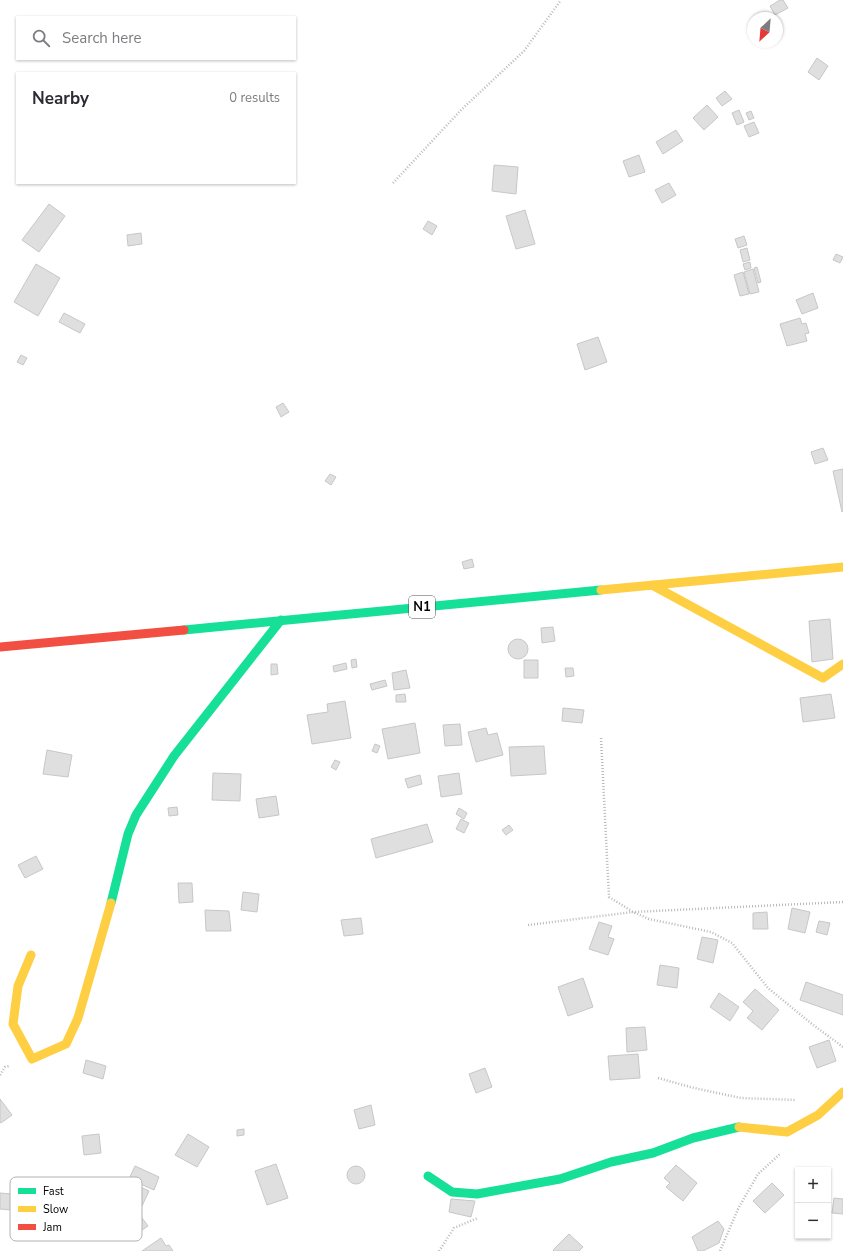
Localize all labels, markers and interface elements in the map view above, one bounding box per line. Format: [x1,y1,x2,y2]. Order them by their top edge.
north arrow [747,12,783,48]
search box [16,16,296,60]
icon: search [30,27,52,49]
text: Search here [62,28,142,48]
text: Nearby [32,87,89,110]
text: 0 results [229,89,280,107]
road number: N1 [409,596,435,618]
map controls [795,1167,831,1239]
button: + [795,1167,831,1203]
legend [10,1177,142,1241]
text: Fast [43,1184,64,1199]
text: Slow [43,1202,68,1217]
button: − [795,1203,831,1239]
text: Jam [42,1220,62,1235]

